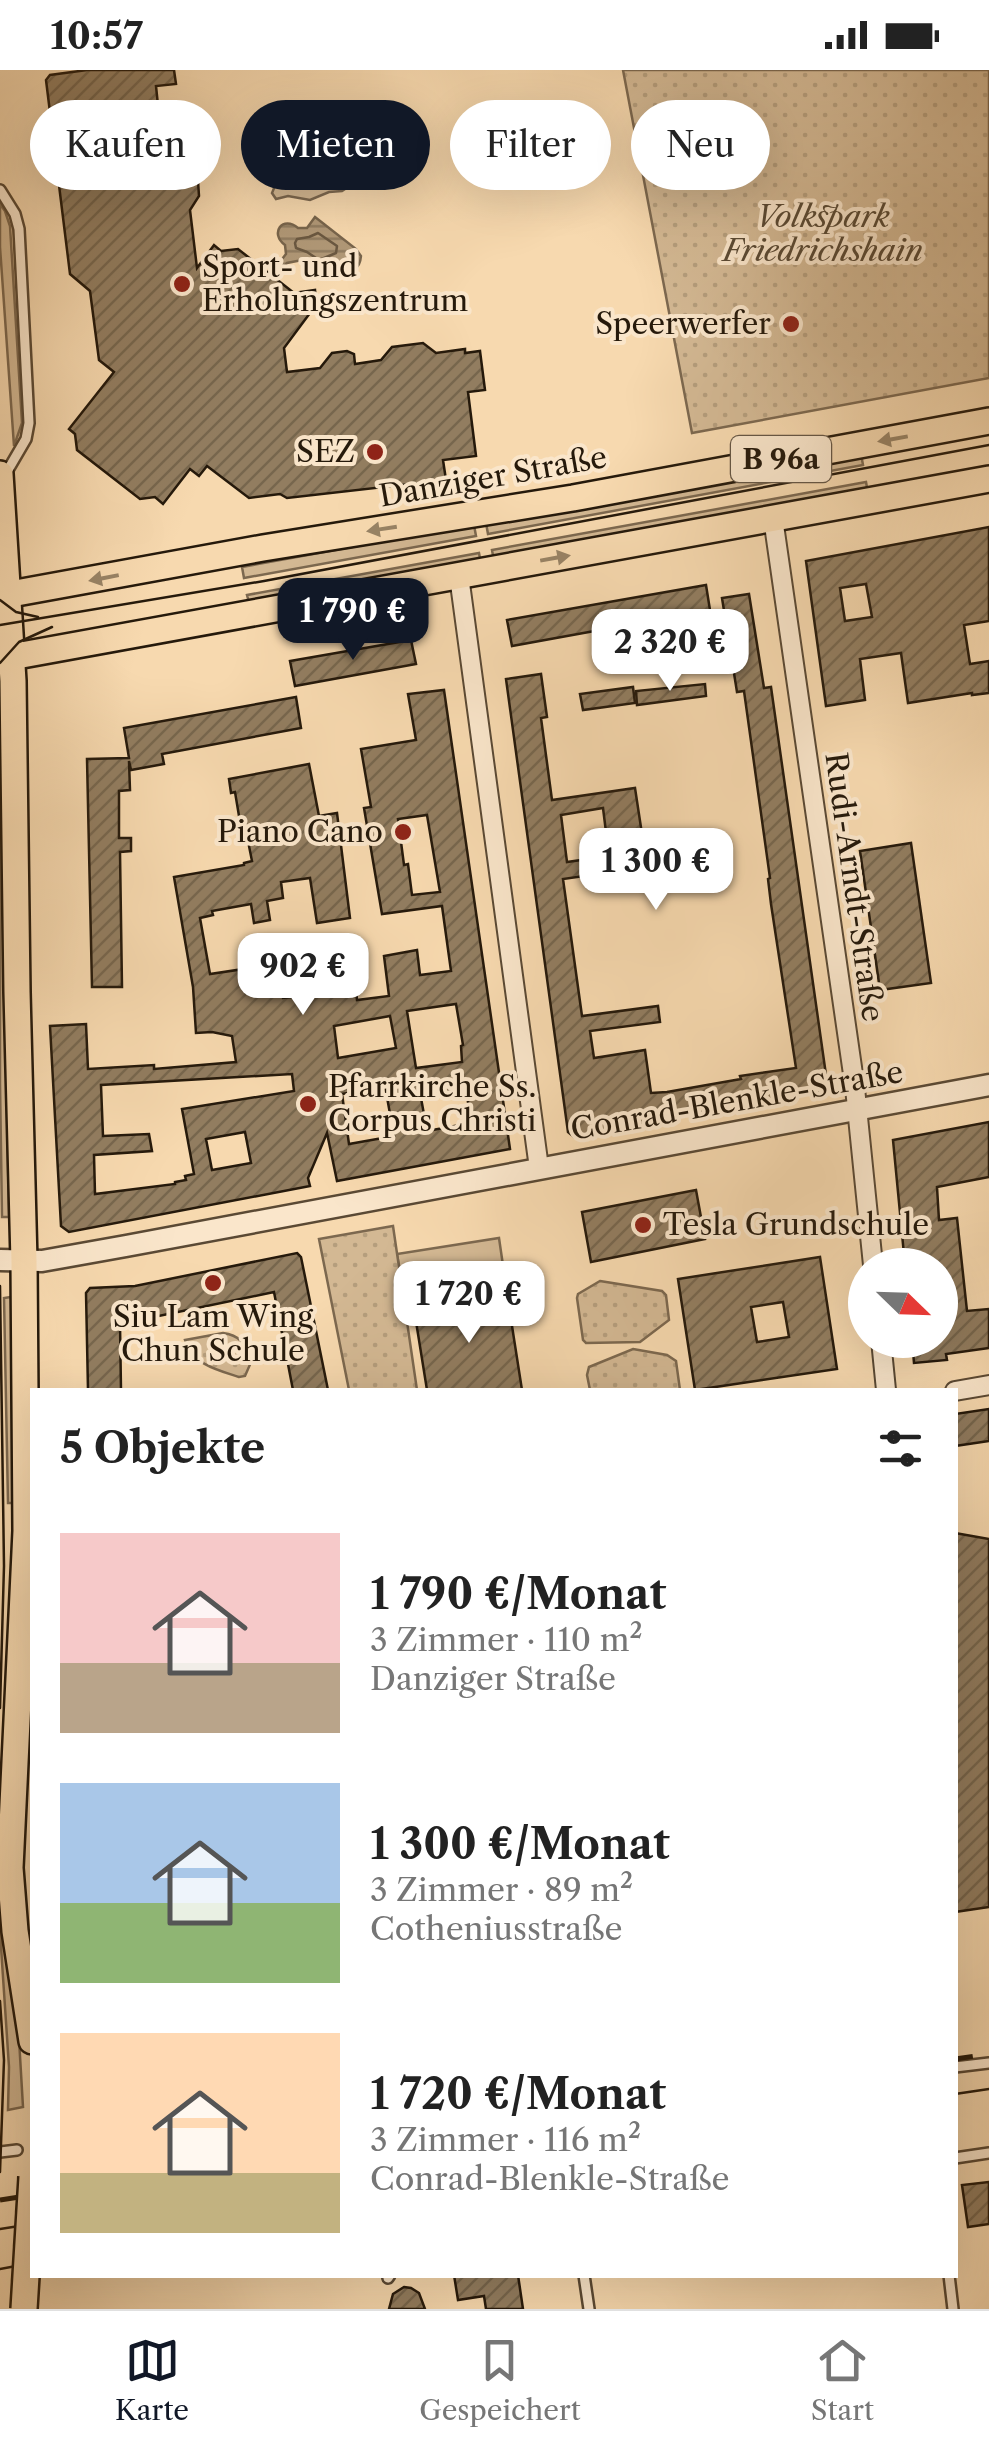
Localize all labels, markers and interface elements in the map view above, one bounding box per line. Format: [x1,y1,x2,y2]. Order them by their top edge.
text: 10:57 [50,12,143,59]
chip: Kaufen [30,100,221,190]
chip: Mieten [241,100,430,190]
chip: Filter [450,100,611,190]
chip: Neu [631,100,770,190]
park label: Volkspark Friedrichshain [721,198,923,269]
place label: Sport- und Erholungszentrum [202,248,468,319]
marker: Sport- und Erholungszentrum [171,273,193,295]
place label: Speerwerfer [595,305,771,342]
marker: Speerwerfer [780,313,802,335]
one-way arrow [877,431,908,447]
place label: SEZ [296,433,355,470]
road number: B 96a [731,436,831,482]
street label: Danziger Straße [376,438,610,515]
marker: SEZ [364,441,386,463]
one-way arrow [366,522,397,538]
one-way arrow [540,550,571,566]
one-way arrow [88,571,120,586]
pin: 1 790 € [261,578,445,663]
text: 1 790 € [300,591,406,630]
pin: 2 320 € [578,609,762,694]
text: 2 320 € [614,622,726,661]
street label: Rudi-Arndt-Straße [817,750,892,1024]
place label: Piano Cano [217,813,383,850]
marker: Piano Cano [392,821,414,843]
pin: 1 300 € [564,828,748,913]
text: 1 300 € [601,841,711,880]
pin: 902 € [233,933,373,1018]
text: 902 € [260,946,346,985]
street label: Conrad-Blenkle-Straße [568,1053,906,1148]
place label: Pfarrkirche Ss. Corpus Christi [328,1068,537,1139]
marker: Pfarrkirche Ss. Corpus Christi [297,1093,319,1115]
place label: Tesla Grundschule [663,1206,929,1243]
marker: Tesla Grundschule [632,1214,654,1236]
north arrow [848,1248,958,1358]
map controls [848,1248,958,1358]
pin: 1 720 € [377,1261,561,1346]
marker: Siu Lam Wing Chun Schule [202,1272,224,1294]
text: 1 720 € [416,1274,522,1313]
place label: Siu Lam Wing Chun Schule [113,1298,313,1369]
icon: filters [873,1421,928,1476]
text: 5 Objekte [60,1422,265,1474]
text: 1 790 €/Monat [370,1568,666,1620]
icon: home [140,1573,260,1693]
text: 3 Zimmer · 110 m² [370,1620,643,1659]
text: Danziger Straße [370,1659,616,1698]
text: 1 300 €/Monat [370,1818,670,1870]
icon: home [140,1823,260,1943]
text: 3 Zimmer · 89 m² [370,1870,633,1909]
text: Cotheniusstraße [370,1909,622,1948]
text: 1 720 €/Monat [370,2068,666,2120]
icon: home [140,2073,260,2193]
text: 3 Zimmer · 116 m² [370,2120,641,2159]
text: Conrad-Blenkle-Straße [370,2159,729,2198]
tab: Karte [115,2333,189,2427]
tab: Gespeichert [419,2333,581,2427]
tab: Start [811,2333,874,2427]

